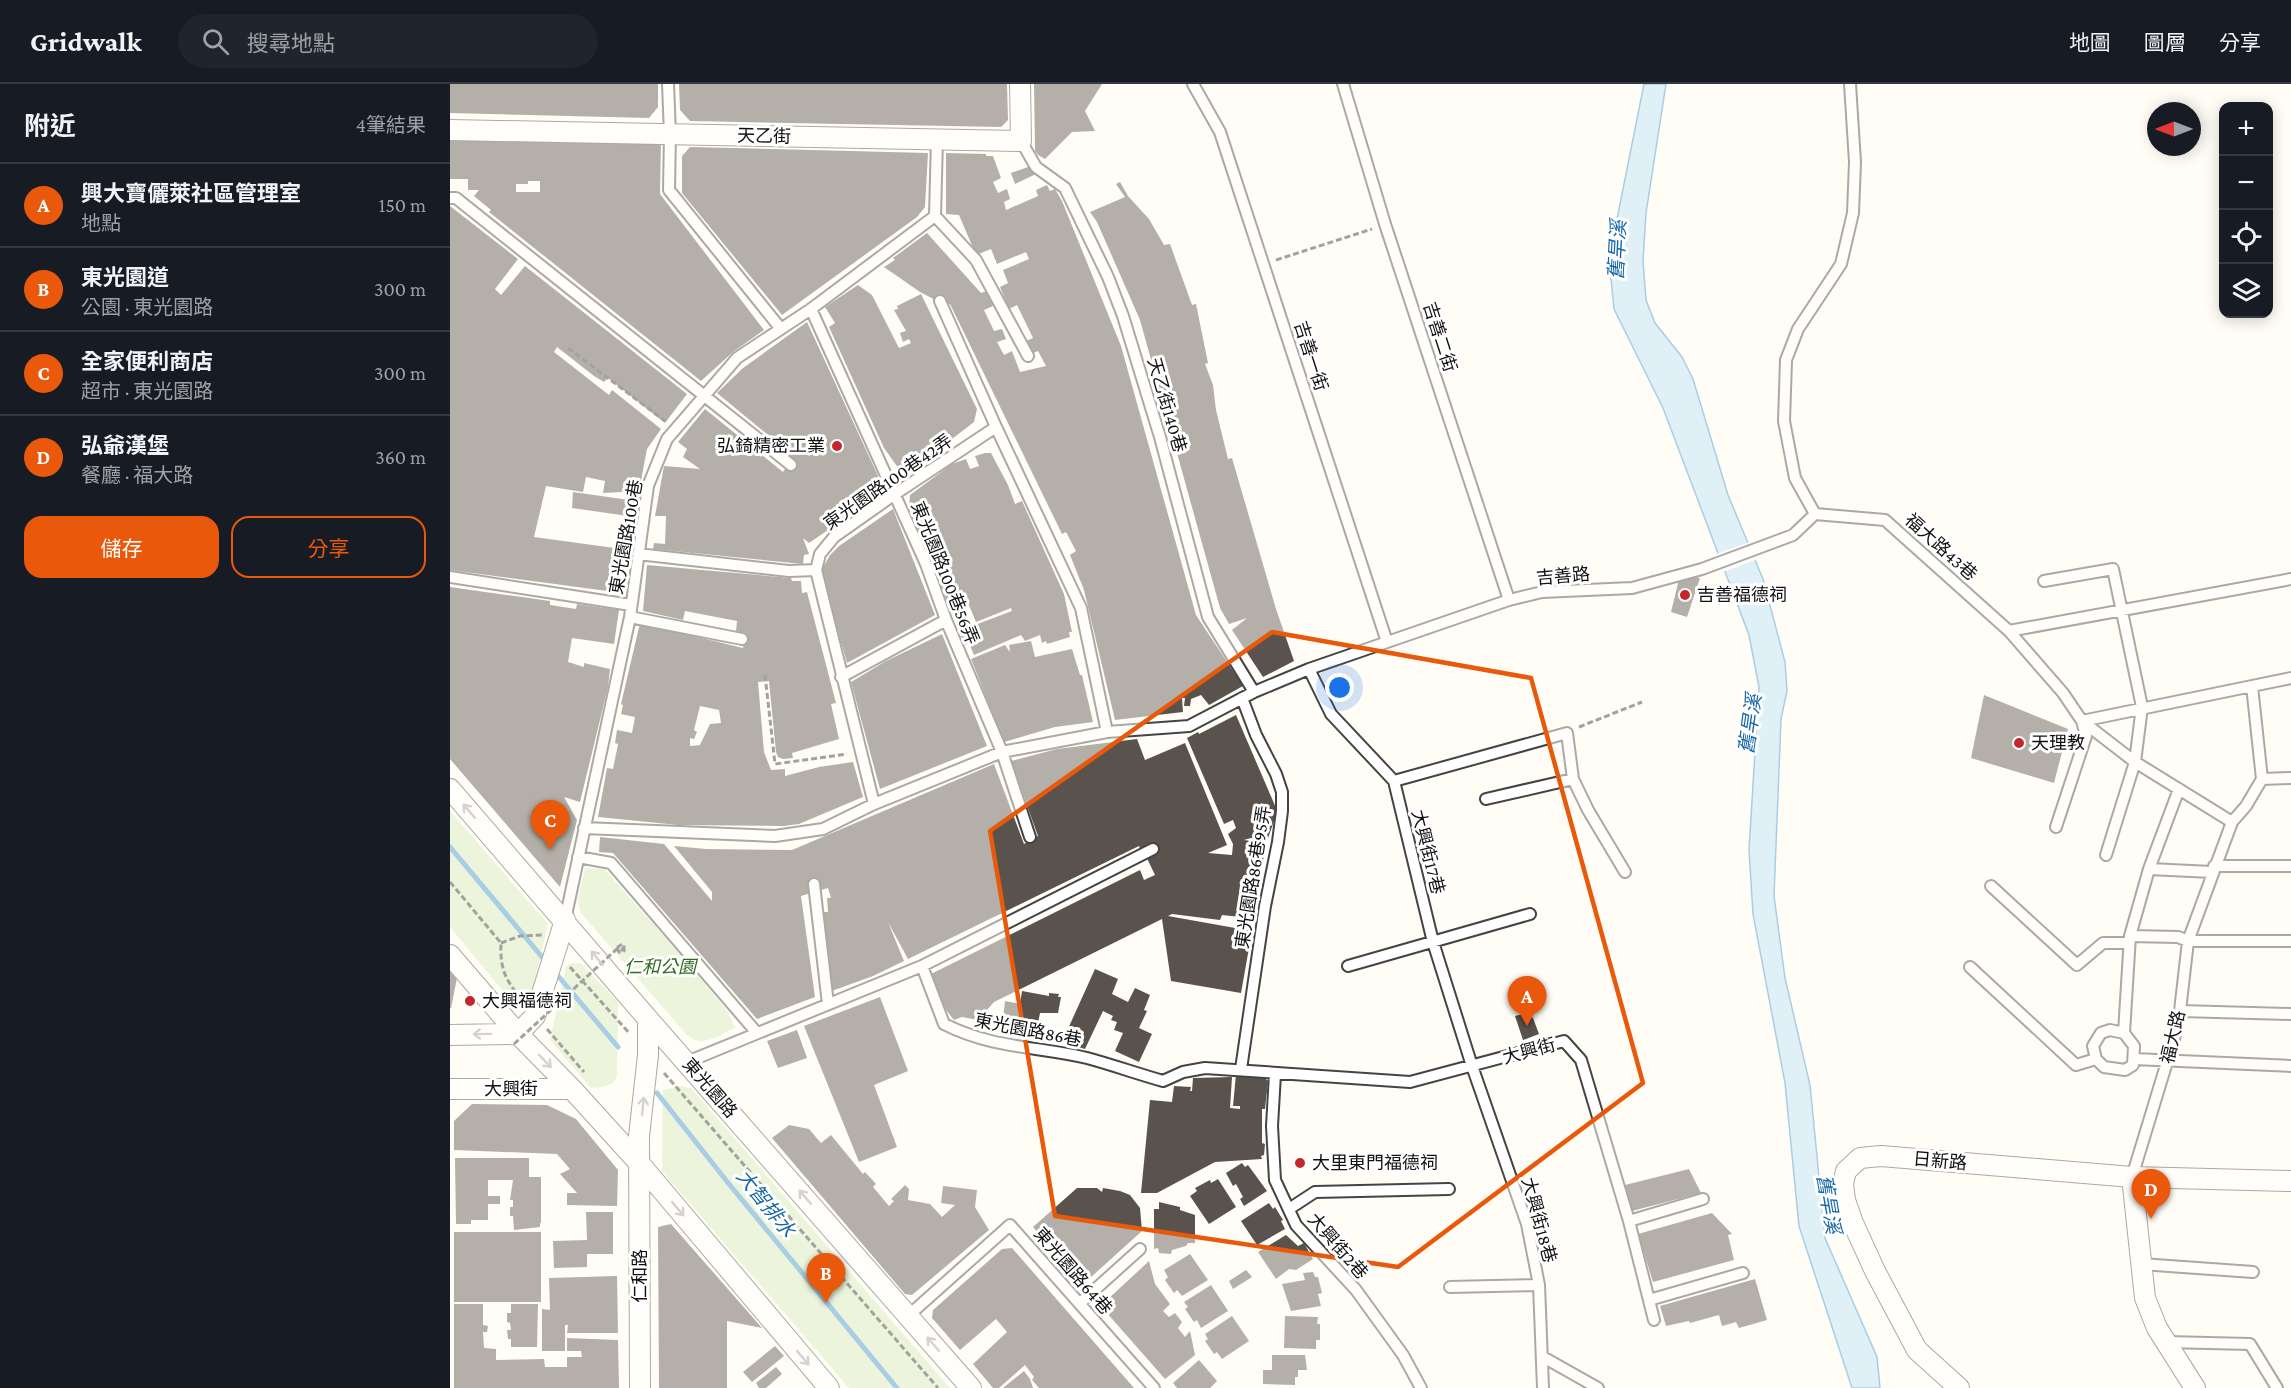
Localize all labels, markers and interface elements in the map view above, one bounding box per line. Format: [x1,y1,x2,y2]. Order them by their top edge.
search box [178,14,598,68]
icon: search [199,25,232,58]
text: Gridwalk [30,26,142,57]
text: 搜尋地點 [247,31,335,56]
text: 地圖 [2069,31,2111,55]
text: 圖層 [2144,31,2186,55]
text: 分享 [2219,31,2261,55]
north arrow [2147,102,2201,156]
map controls [2219,102,2273,318]
button: + [2219,102,2273,156]
text: 附近 [24,112,76,141]
text: 4筆結果 [356,114,426,136]
street label: 天乙街 [737,126,791,146]
button: − [2219,156,2273,210]
text: 興大寶儷萊社區管理室 [81,181,301,206]
text: A [38,194,49,216]
text: 150 m [379,194,426,216]
button: locate [2219,210,2273,264]
text: 地點 [81,212,121,234]
water label: 舊旱溪 [1604,216,1630,281]
button: layers [2219,264,2273,318]
text: 東光園道 [81,265,169,290]
text: B [38,278,49,300]
text: 300 m [374,278,426,300]
text: 公園 · 東光園路 [81,296,213,318]
street label: 吉善二街 [1419,300,1461,374]
street label: 吉善一街 [1290,319,1332,393]
text: 全家便利商店 [81,349,213,374]
street label: 天乙街140巷 [1144,355,1190,455]
text: C [37,362,50,384]
text: 300 m [374,362,426,384]
text: 超市 · 東光園路 [81,380,213,402]
street label: 東光園路100巷42弄 [820,430,956,534]
text: 弘爺漢堡 [81,433,169,458]
place label: 弘錡精密工業 [717,436,825,456]
marker: 弘錡精密工業 [830,439,844,453]
text: D [37,446,50,468]
text: 360 m [375,446,426,468]
text: 餐廳 · 福大路 [81,464,193,486]
street label: 東光園路100巷 [606,478,646,596]
street label: 東光園路100巷56弄 [907,499,983,647]
street label: 福大路43巷 [1901,510,1981,584]
button: 儲存 [24,516,219,578]
button: 分享 [231,516,426,578]
street label: 吉善路 [1535,564,1591,588]
place label: 吉善福德祠 [1697,585,1787,605]
marker: 吉善福德祠 [1678,588,1692,602]
your location [1325,673,1354,702]
water label: 舊旱溪 [1735,690,1765,755]
place label: 天理教 [2031,733,2085,753]
marker: 天理教 [2012,736,2026,750]
pin: C [530,800,570,850]
one-way arrow [463,803,476,819]
street label: 東光園路86巷95弄 [1232,804,1274,950]
street label: 大興街17巷 [1408,808,1448,896]
one-way arrow [590,951,604,966]
park label: 仁和公園 [624,957,699,977]
pin: A [1508,976,1546,1026]
place label: 大興福德祠 [482,991,572,1011]
marker: 大興福德祠 [463,994,477,1008]
street label: 福大路 [2157,1008,2189,1066]
street label: 東光園路86巷 [973,1010,1083,1050]
one-way arrow [472,1028,492,1040]
street label: 大興街 [1500,1034,1558,1068]
one-way arrow [537,1054,552,1069]
street label: 東光園路 [679,1054,741,1122]
street label: 大興街 [484,1079,538,1099]
one-way arrow [637,1097,648,1116]
street label: 日新路 [1912,1149,1968,1173]
place label: 大里東門福德祠 [1312,1153,1438,1173]
marker: 大里東門福德祠 [1293,1156,1307,1170]
water label: 大智排水 [732,1165,800,1242]
pin: D [2132,1170,2170,1219]
water label: 舊旱溪 [1813,1173,1846,1238]
street label: 大興街18巷 [1518,1175,1560,1265]
one-way arrow [798,1190,812,1205]
one-way arrow [671,1201,685,1216]
street label: 大興街2巷 [1304,1209,1372,1283]
street label: 東光園路64巷 [1030,1224,1116,1318]
street label: 仁和路 [630,1249,650,1303]
pin: B [806,1254,845,1303]
one-way arrow [926,1337,940,1352]
one-way arrow [797,1350,810,1366]

